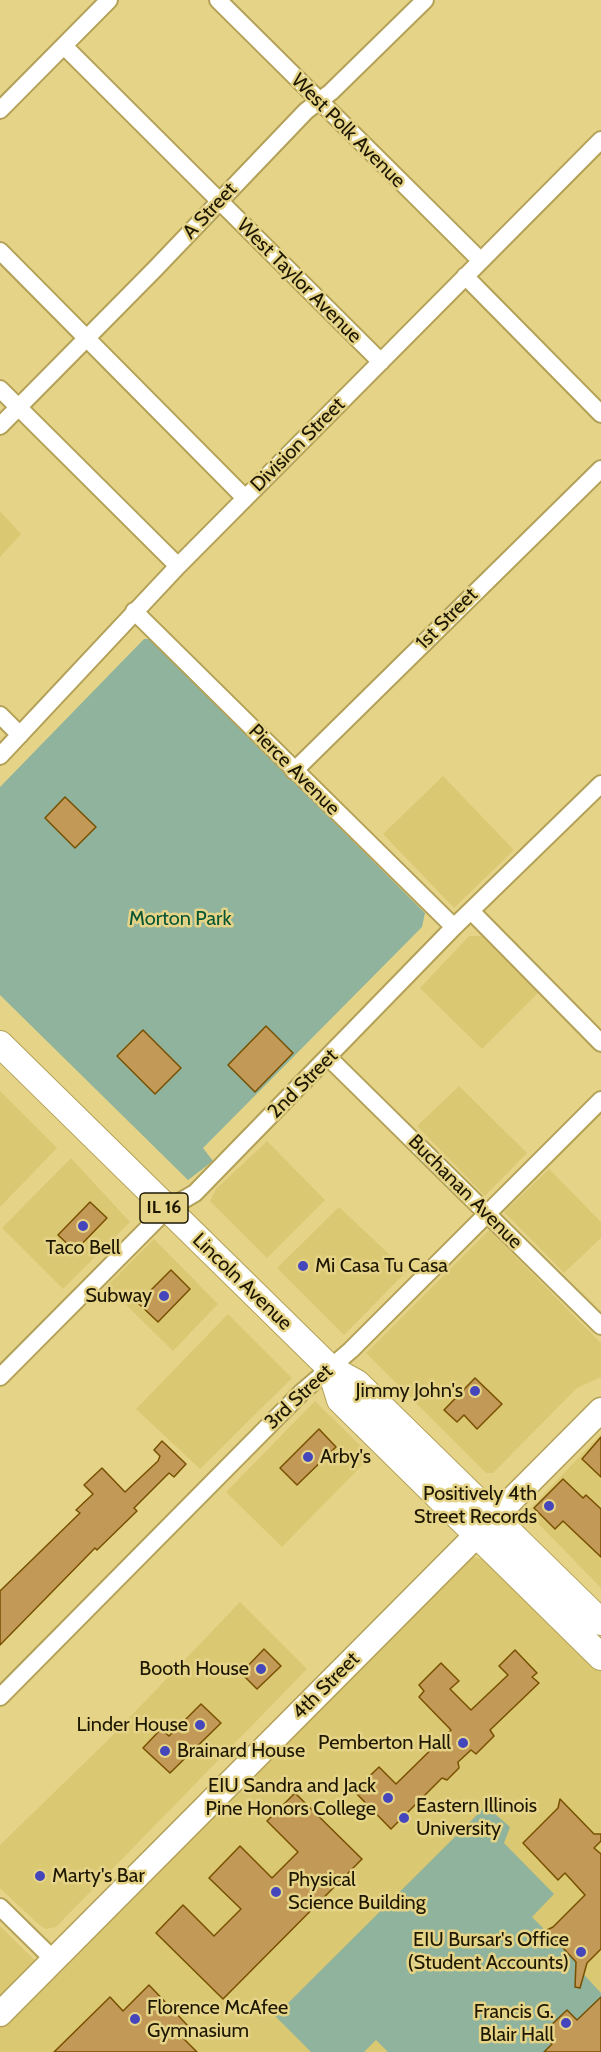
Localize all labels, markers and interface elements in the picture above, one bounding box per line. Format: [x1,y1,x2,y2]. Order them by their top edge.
street label: West Polk Avenue [286,69,410,193]
street label: A Street [178,178,242,244]
street label: West Taylor Avenue [232,214,366,348]
street label: Division Street [246,393,350,497]
street label: 1st Street [411,583,483,655]
street label: Pierce Avenue [243,719,345,821]
park label: Morton Park [129,907,231,931]
street label: 2nd Street [263,1044,343,1124]
street label: Buchanan Avenue [403,1130,527,1254]
road number: IL 16 [140,1193,188,1223]
marker: Taco Bell [76,1219,90,1233]
street label: Lincoln Avenue [187,1228,297,1336]
place label: Taco Bell [45,1236,121,1260]
place label: Mi Casa Tu Casa [315,1254,448,1278]
marker: Mi Casa Tu Casa [296,1259,310,1273]
place label: Subway [85,1284,152,1308]
marker: Subway [157,1289,171,1303]
street label: 3rd Street [260,1360,338,1434]
place label: Jimmy John's [355,1379,463,1403]
marker: Jimmy John's [468,1384,482,1398]
place label: Arby's [320,1445,371,1469]
marker: Arby's [301,1450,315,1464]
place label: Positively 4th Street Records [414,1482,537,1529]
marker: Positively 4th Street Records [542,1499,556,1513]
street label: 4th Street [287,1647,365,1725]
place label: Booth House [139,1657,249,1681]
marker: Booth House [254,1662,268,1676]
place label: Linder House [77,1713,188,1737]
marker: Linder House [193,1718,207,1732]
place label: Pemberton Hall [318,1731,451,1755]
marker: Pemberton Hall [456,1736,470,1750]
place label: Brainard House [177,1739,305,1763]
marker: Brainard House [158,1744,172,1758]
place label: EIU Sandra and Jack Pine Honors College [206,1774,376,1821]
marker: EIU Sandra and Jack Pine Honors College [381,1791,395,1805]
place label: Eastern Illinois University [416,1794,537,1841]
marker: Eastern Illinois University [397,1811,411,1825]
place label: Marty's Bar [52,1864,145,1888]
place label: Physical Science Building [288,1868,426,1915]
marker: Marty's Bar [33,1869,47,1883]
marker: Physical Science Building [269,1885,283,1899]
place label: EIU Bursar's Office (Student Accounts) [408,1928,569,1975]
marker: EIU Bursar's Office (Student Accounts) [574,1945,588,1959]
place label: Florence McAfee Gymnasium [147,1996,288,2043]
place label: Francis G. Blair Hall [474,2000,554,2047]
marker: Florence McAfee Gymnasium [128,2012,142,2026]
marker: Francis G. Blair Hall [559,2016,573,2030]

